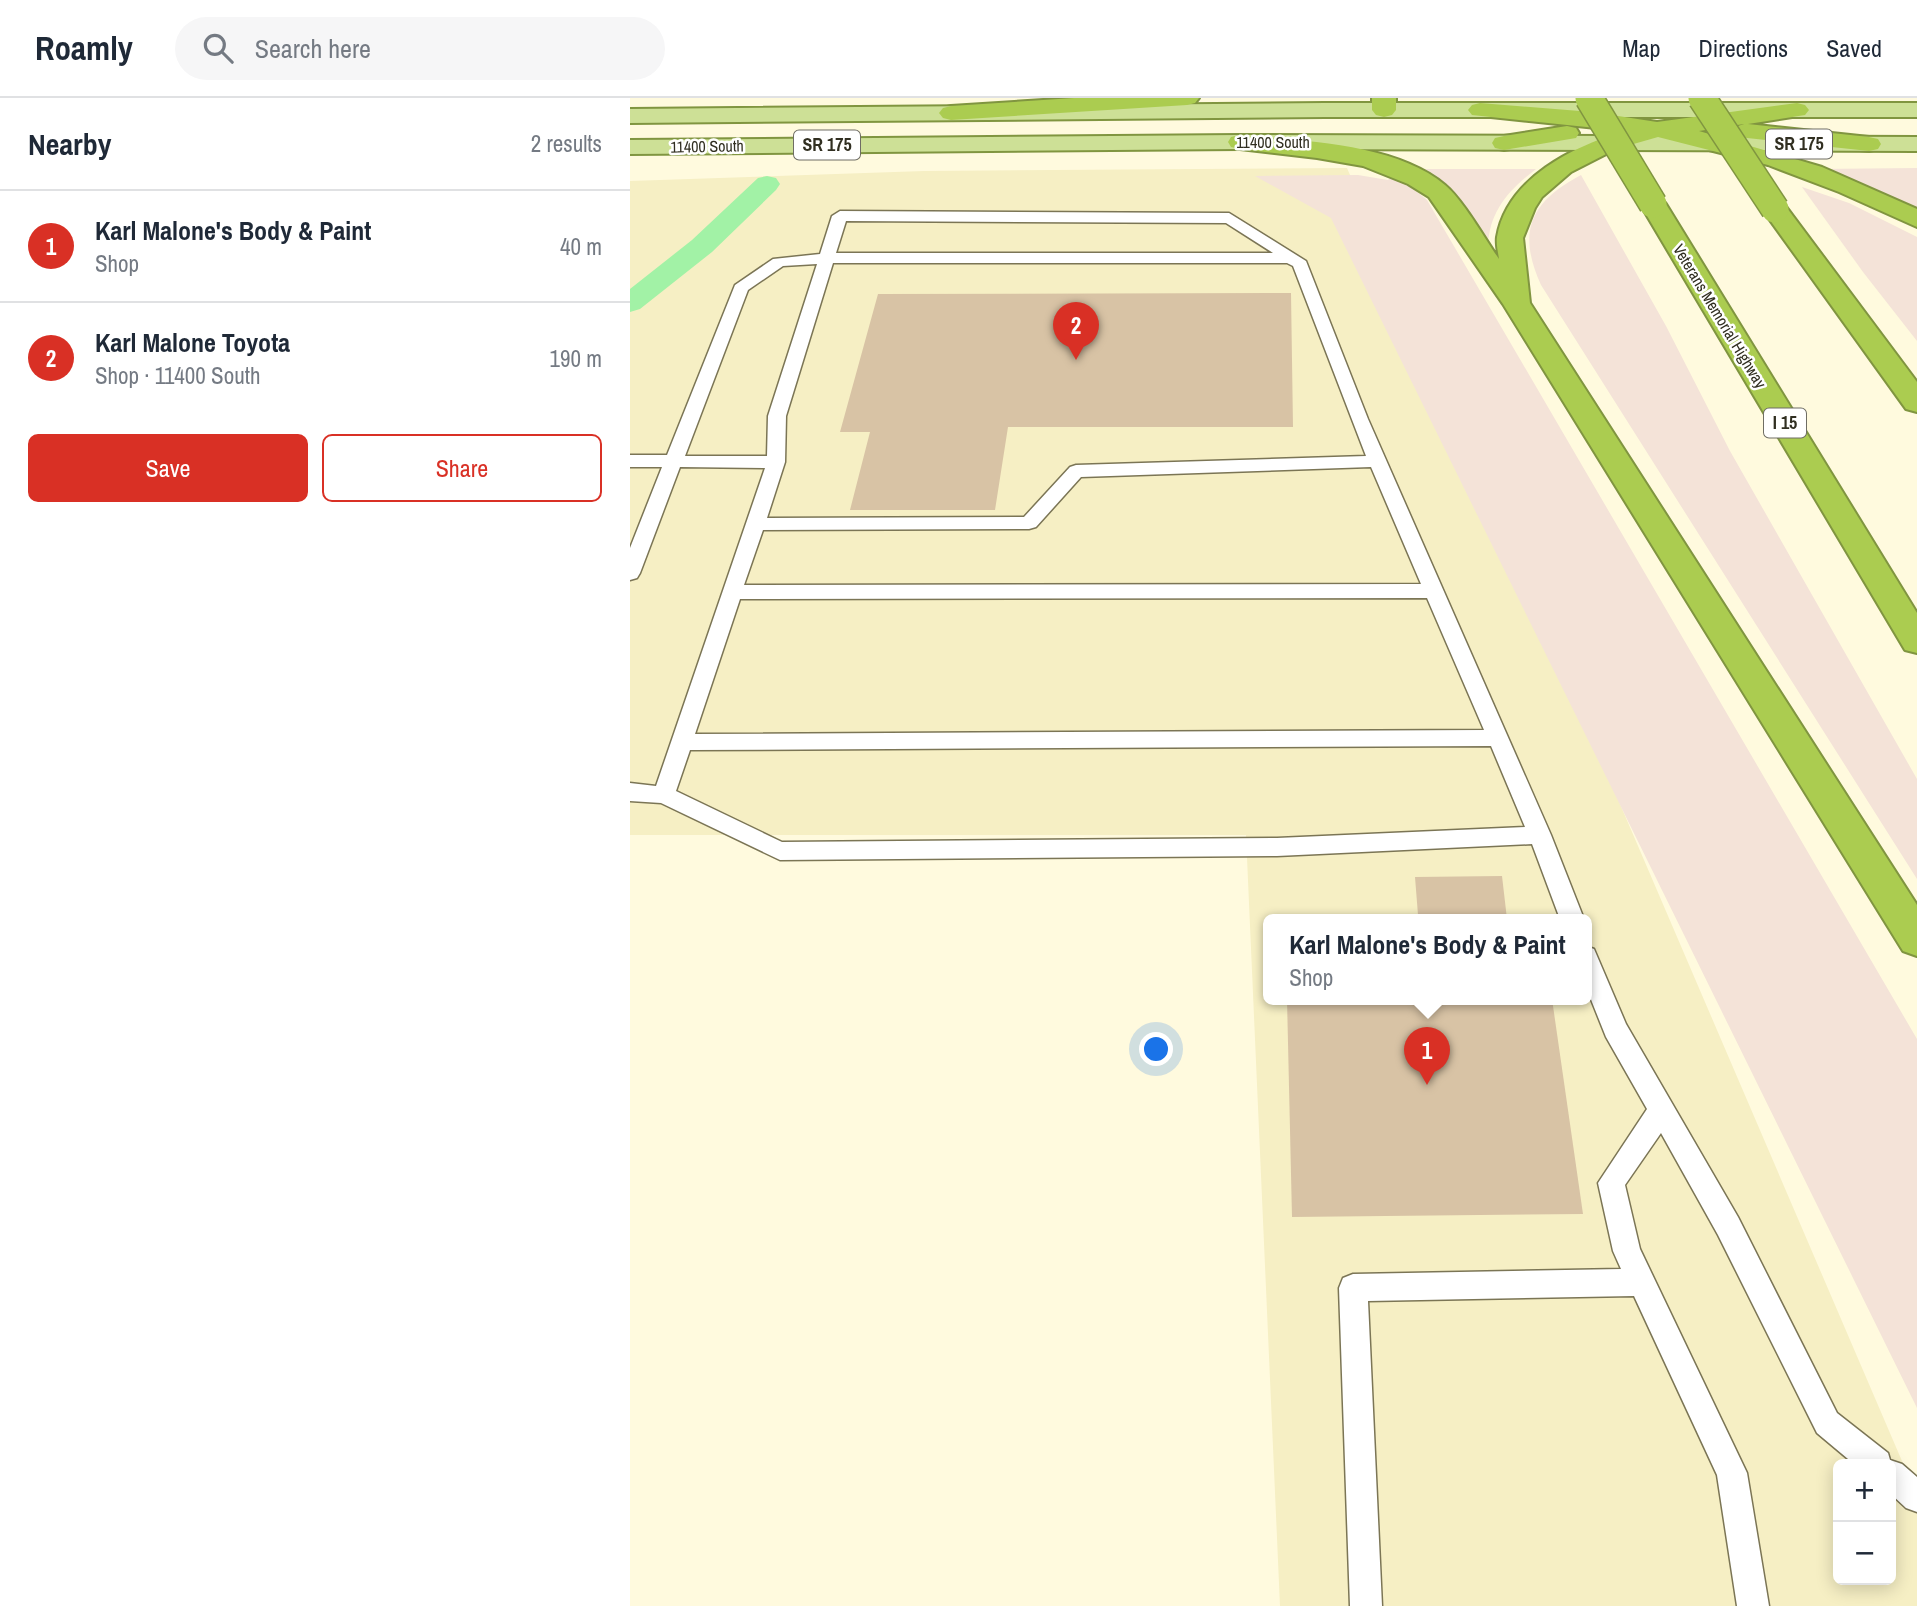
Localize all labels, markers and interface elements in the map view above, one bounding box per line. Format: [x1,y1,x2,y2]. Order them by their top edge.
search box [175,17,665,80]
text: Roamly [35,26,133,70]
icon: search [199,29,237,67]
text: Search here [255,31,371,66]
text: Map [1622,32,1660,64]
text: Directions [1698,32,1788,64]
text: Saved [1826,32,1882,64]
text: Nearby [28,124,111,164]
text: 2 results [531,128,602,159]
road number: SR 175 [794,130,860,160]
road number: SR 175 [1766,130,1832,158]
street label: 11400 South [1236,131,1310,153]
street label: 11400 South [670,134,744,158]
text: Karl Malone's Body & Paint [95,213,371,248]
text: 1 [46,231,56,262]
text: 40 m [560,231,602,262]
street label: Veterans Memorial Highway [1668,240,1772,393]
text: Shop [95,248,139,279]
pin: 2 [1053,302,1099,360]
text: Karl Malone Toyota [95,325,290,360]
text: 2 [46,343,56,374]
text: 190 m [550,343,602,374]
text: Shop · 11400 South [95,360,260,391]
road number: I 15 [1764,408,1806,438]
button: Save [28,434,308,502]
button: Share [322,434,602,502]
popup [1263,914,1592,1005]
text: Karl Malone's Body & Paint [1289,927,1566,962]
text: Shop [1289,962,1333,993]
pin: 1 [1404,1027,1450,1085]
your location [1139,1032,1173,1066]
map controls [1833,1459,1896,1585]
button: + [1833,1459,1896,1522]
button: − [1833,1522,1896,1585]

